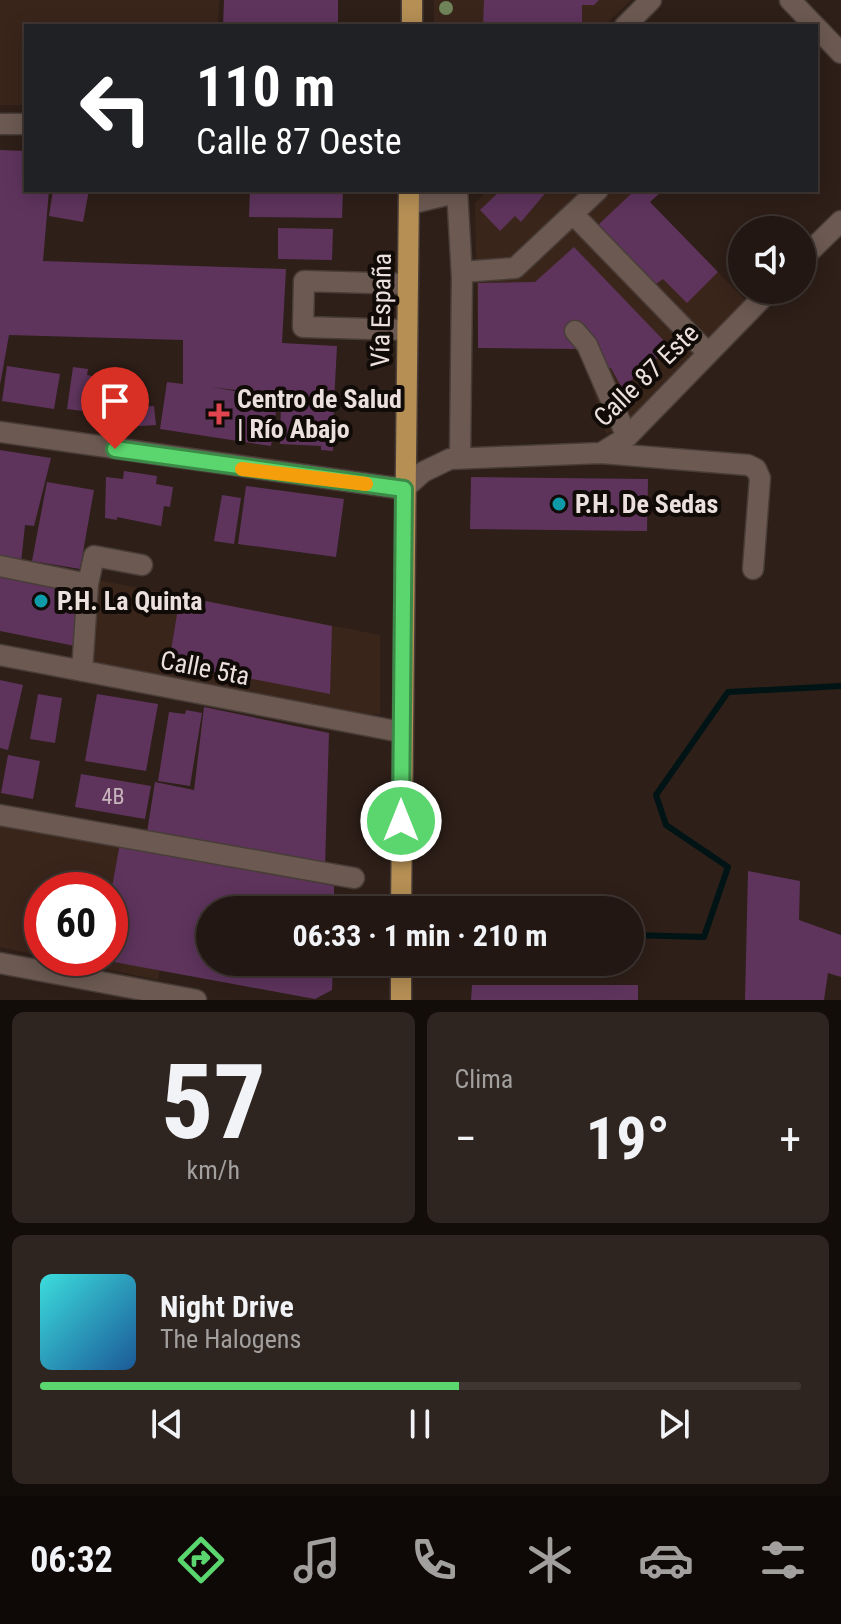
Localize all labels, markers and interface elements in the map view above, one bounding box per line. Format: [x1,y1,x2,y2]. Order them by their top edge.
text: 110 m [196,54,335,120]
icon: left [64,56,168,160]
text: Calle 87 Oeste [196,121,402,163]
map controls [728,216,816,304]
button: sound [728,216,816,304]
street label: Vía España [365,253,397,367]
street label: Calle 87 Este [588,318,704,432]
pin [81,367,149,449]
icon: arrive [93,379,137,423]
place label: Centro de Salud | Río Abajo [237,384,402,444]
marker: Centro de Salud | Río Abajo [208,403,230,425]
place label: P.H. De Sedas [575,489,718,519]
marker: P.H. De Sedas [550,495,568,513]
place label: P.H. La Quinta [57,586,202,616]
marker: P.H. La Quinta [32,592,50,610]
street label: Calle 5ta [158,645,252,691]
position arrow [359,779,443,863]
house number: 4B [102,784,124,809]
speed limit sign: 60 [24,872,128,976]
text: 06:33 · 1 min · 210 m [293,918,547,953]
text: 57 [161,1042,266,1163]
text: Clima [455,1064,513,1094]
text: 19° [586,1103,670,1174]
text: − [455,1113,477,1165]
text: + [779,1113,801,1165]
text: km/h [187,1155,240,1185]
text: Night Drive [160,1289,294,1324]
text: The Halogens [160,1324,301,1354]
icon: previous [145,1402,189,1446]
icon: pause [398,1402,442,1446]
icon: next [652,1402,696,1446]
icon: directions [173,1532,229,1588]
icon: music [289,1532,345,1588]
icon: phone [406,1532,462,1588]
icon: climate [522,1532,578,1588]
icon: car [638,1532,694,1588]
icon: filters [755,1532,811,1588]
text: 06:32 [30,1539,113,1581]

